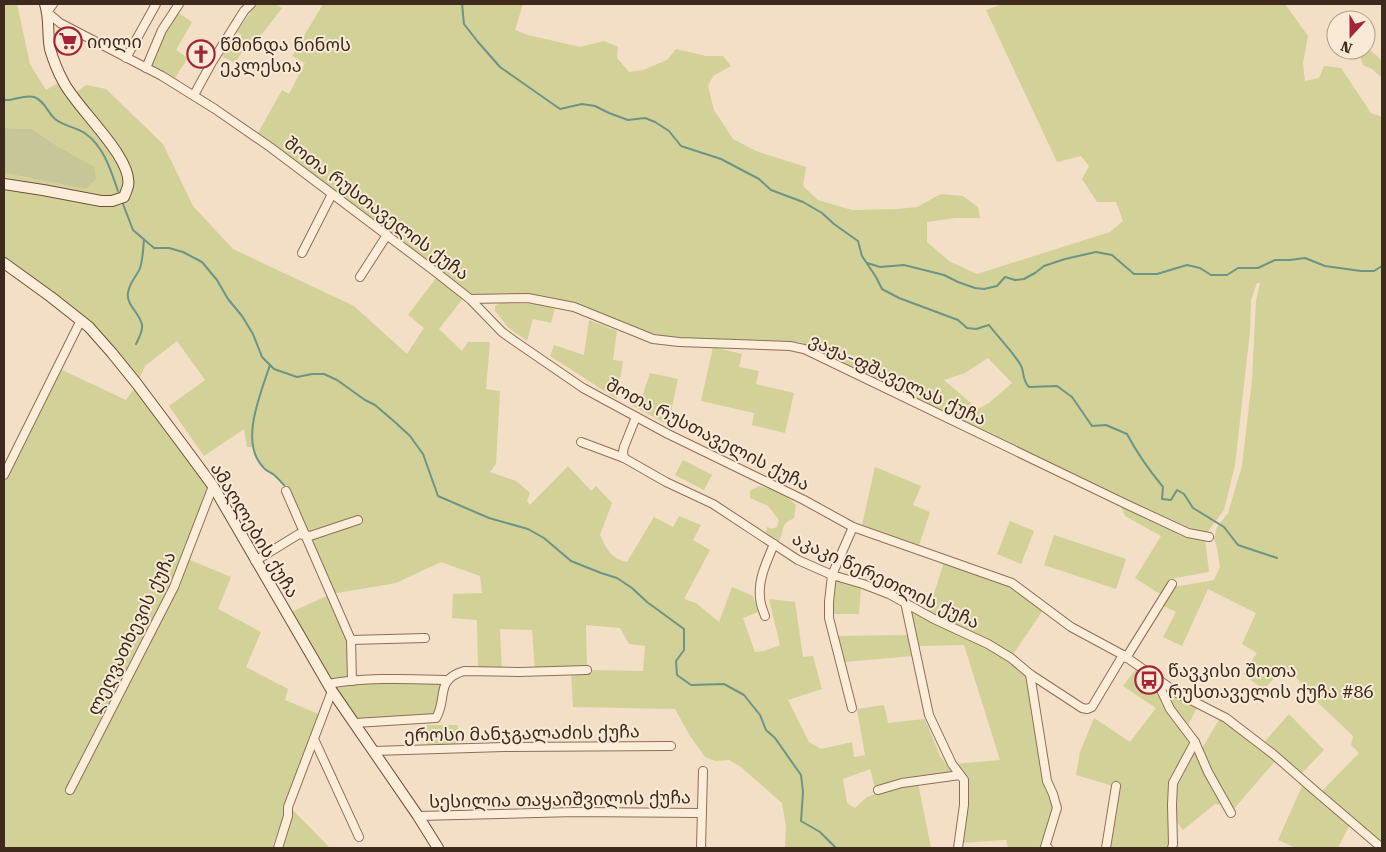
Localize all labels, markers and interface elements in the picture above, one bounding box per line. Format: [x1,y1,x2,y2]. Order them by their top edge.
north arrow [1326,10,1376,60]
supermarket icon: იოლი [53,26,83,56]
place label: იოლი [87,31,142,53]
place label: წმინდა ნინოს ეკლესია [220,34,351,77]
text: N [1338,38,1354,57]
church icon: წმინდა ნინოს ეკლესია [186,39,216,69]
street label: შოთა რუსთაველის ქუჩა [280,132,473,285]
street label: ვაჟა-ფშაველას ქუჩა [806,329,990,430]
street label: შოთა რუსთაველის ქუჩა [602,373,813,495]
street label: ამაღლების ქუჩა [206,459,304,602]
street label: აკაკი წერეთლის ქუჩა [789,527,983,634]
street label: ლეღვათხევის ქუჩა [82,548,181,719]
place label: წავკისი შოთა რუსთაველის ქუჩა #86 [1168,660,1374,703]
bus stop icon: წავკისი შოთა რუსთაველის ქუჩა #86 [1134,665,1164,695]
street label: ეროსი მანჯგალაძის ქუჩა [404,720,640,747]
street label: სესილია თაყაიშვილის ქუჩა [429,786,691,813]

